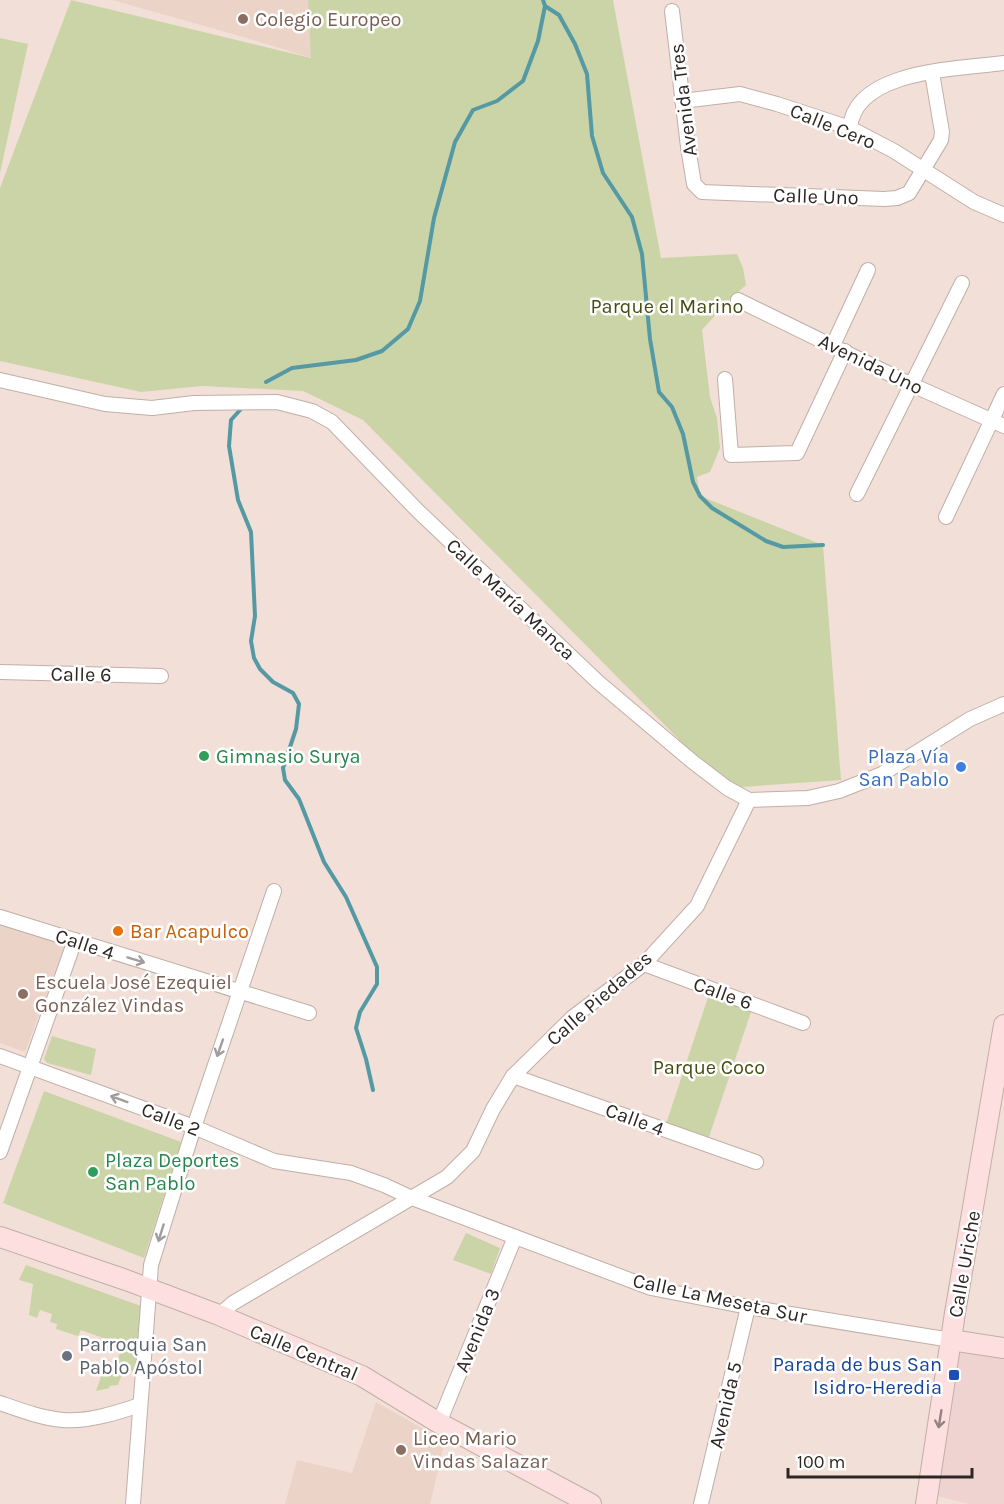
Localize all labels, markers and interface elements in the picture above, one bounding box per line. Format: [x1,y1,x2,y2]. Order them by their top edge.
place label: Colegio Europeo [255,8,401,31]
marker: Colegio Europeo [236,12,250,26]
street label: Avenida Tres [665,42,702,158]
street label: Calle Cero [787,99,879,154]
street label: Calle Uno [773,184,859,209]
park label: Parque el Marino [591,295,743,318]
street label: Avenida Uno [815,329,927,400]
street label: Calle María Manca [441,534,580,665]
street label: Calle 6 [50,662,112,687]
place label: Gimnasio Surya [216,745,361,768]
place label: Plaza Vía San Pablo [859,745,949,791]
marker: Gimnasio Surya [197,749,211,763]
marker: Plaza Vía San Pablo [954,760,968,774]
place label: Bar Acapulco [130,920,249,943]
street label: Calle 4 [52,924,117,965]
marker: Bar Acapulco [111,924,125,938]
street label: Calle Piedades [542,946,657,1050]
one-way arrow [126,955,145,966]
place label: Escuela José Ezequiel González Vindas [35,971,232,1017]
street label: Calle 6 [690,972,755,1015]
marker: Escuela José Ezequiel González Vindas [16,987,30,1001]
one-way arrow [214,1038,225,1056]
park label: Parque Coco [653,1056,765,1079]
one-way arrow [110,1093,129,1104]
street label: Calle 2 [138,1098,203,1141]
street label: Calle 4 [602,1098,667,1141]
place label: Plaza Deportes San Pablo [105,1149,240,1195]
marker: Plaza Deportes San Pablo [86,1165,100,1179]
street label: Calle Uriche [944,1209,985,1319]
one-way arrow [155,1223,166,1242]
street label: Calle La Meseta Sur [631,1269,810,1328]
street label: Avenida 3 [450,1285,505,1376]
street label: Calle Central [246,1319,361,1386]
place label: Parroquia San Pablo Apóstol [79,1333,207,1379]
marker: Parroquia San Pablo Apóstol [60,1349,74,1363]
place label: Parada de bus San Isidro-Heredia [773,1353,942,1399]
street label: Avenida 5 [704,1360,747,1451]
marker: Parada de bus San Isidro-Heredia [947,1368,961,1382]
one-way arrow [934,1408,945,1428]
place label: Liceo Mario Vindas Salazar [413,1427,549,1473]
scale bar [788,1441,972,1479]
marker: Liceo Mario Vindas Salazar [394,1443,408,1457]
text: 100 m [797,1451,845,1473]

